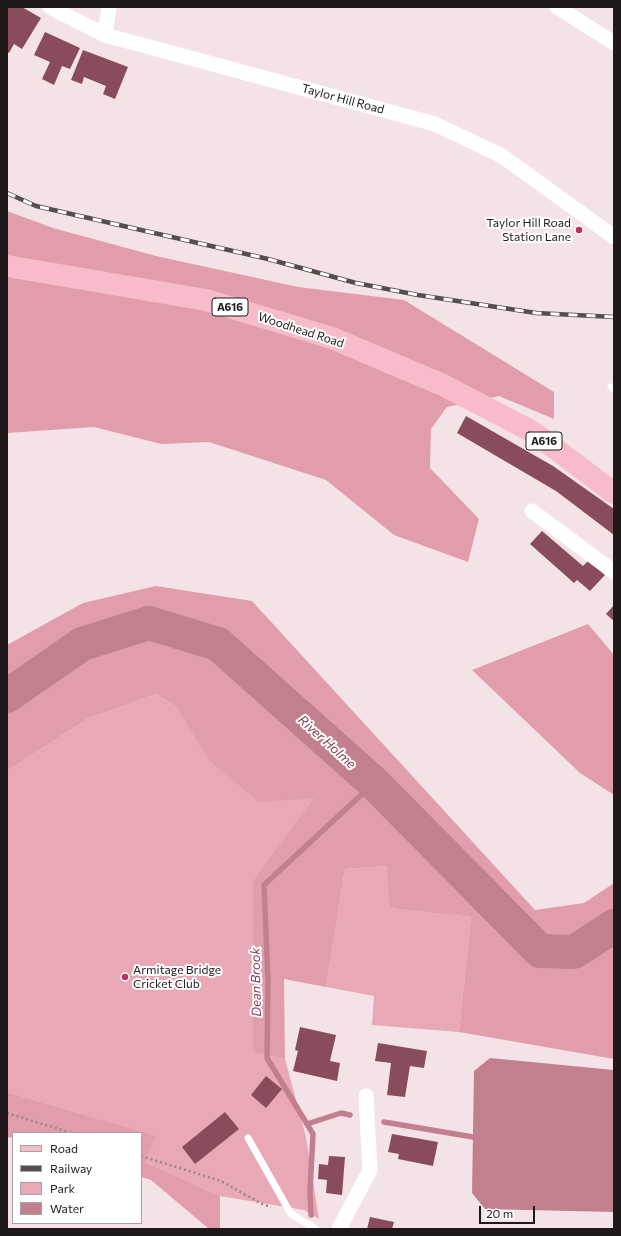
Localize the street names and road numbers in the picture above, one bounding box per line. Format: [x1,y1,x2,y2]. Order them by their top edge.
street label: Taylor Hill Road [300,81,386,117]
road number: A616 [212,298,248,316]
street label: Woodhead Road [256,309,346,351]
road number: A616 [526,432,562,450]

